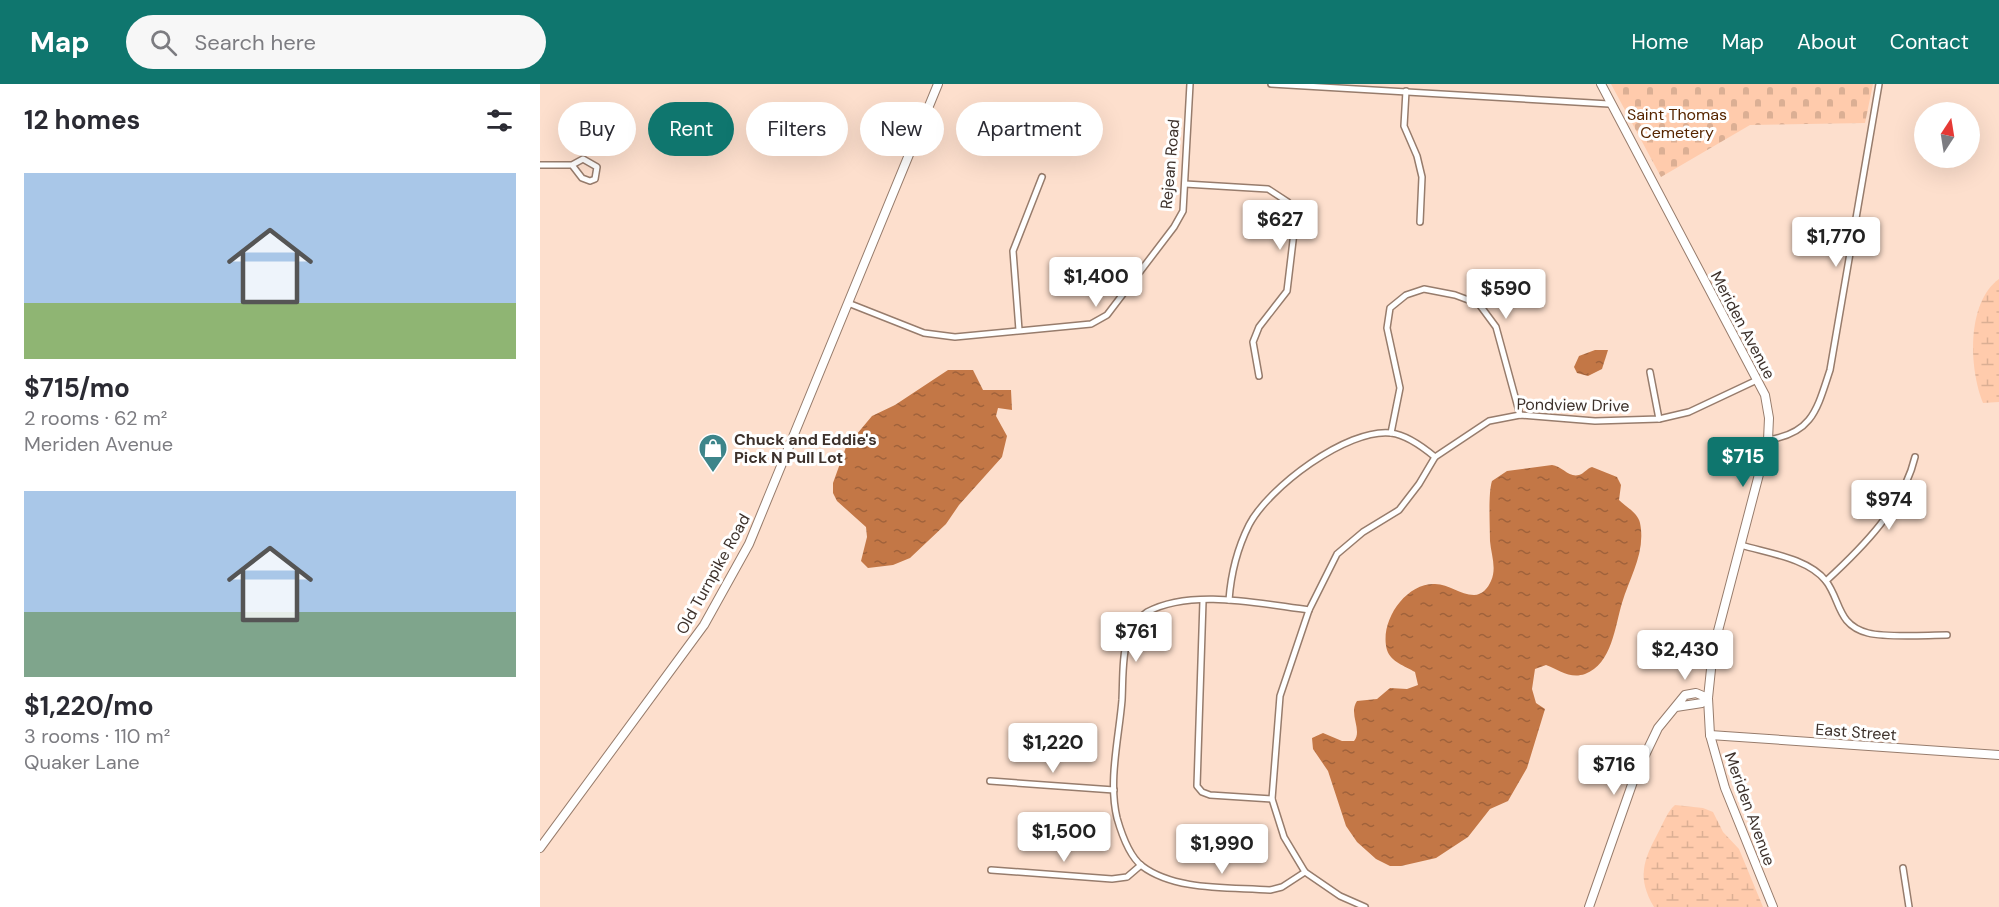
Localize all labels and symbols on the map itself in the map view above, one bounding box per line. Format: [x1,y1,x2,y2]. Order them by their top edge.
north arrow [1914,102,1980,168]
park label: Saint Thomas Cemetery [1627,104,1727,143]
street label: Rejean Road [1156,118,1184,210]
pin: $627 [1244,200,1316,251]
pin: $1,770 [1787,217,1885,268]
pin: $1,400 [1047,257,1145,308]
street label: Meriden Avenue [1706,267,1780,383]
pin: $590 [1470,269,1542,320]
street label: Pondview Drive [1516,394,1630,416]
place label: Chuck and Eddie's Pick N Pull Lot [734,429,877,468]
shop icon: Chuck and Eddie's Pick N Pull Lot [697,432,729,474]
pin: $715 [1707,437,1779,488]
pin: $974 [1853,480,1925,531]
street label: Old Turnpike Road [671,510,755,638]
pin: $761 [1100,612,1172,663]
pin: $2,430 [1636,630,1734,681]
street label: East Street [1815,719,1897,745]
pin: $1,220 [1004,723,1102,774]
pin: $716 [1578,745,1650,796]
street label: Meriden Avenue [1720,749,1780,869]
pin: $1,500 [1015,812,1113,863]
pin: $1,990 [1173,824,1271,875]

